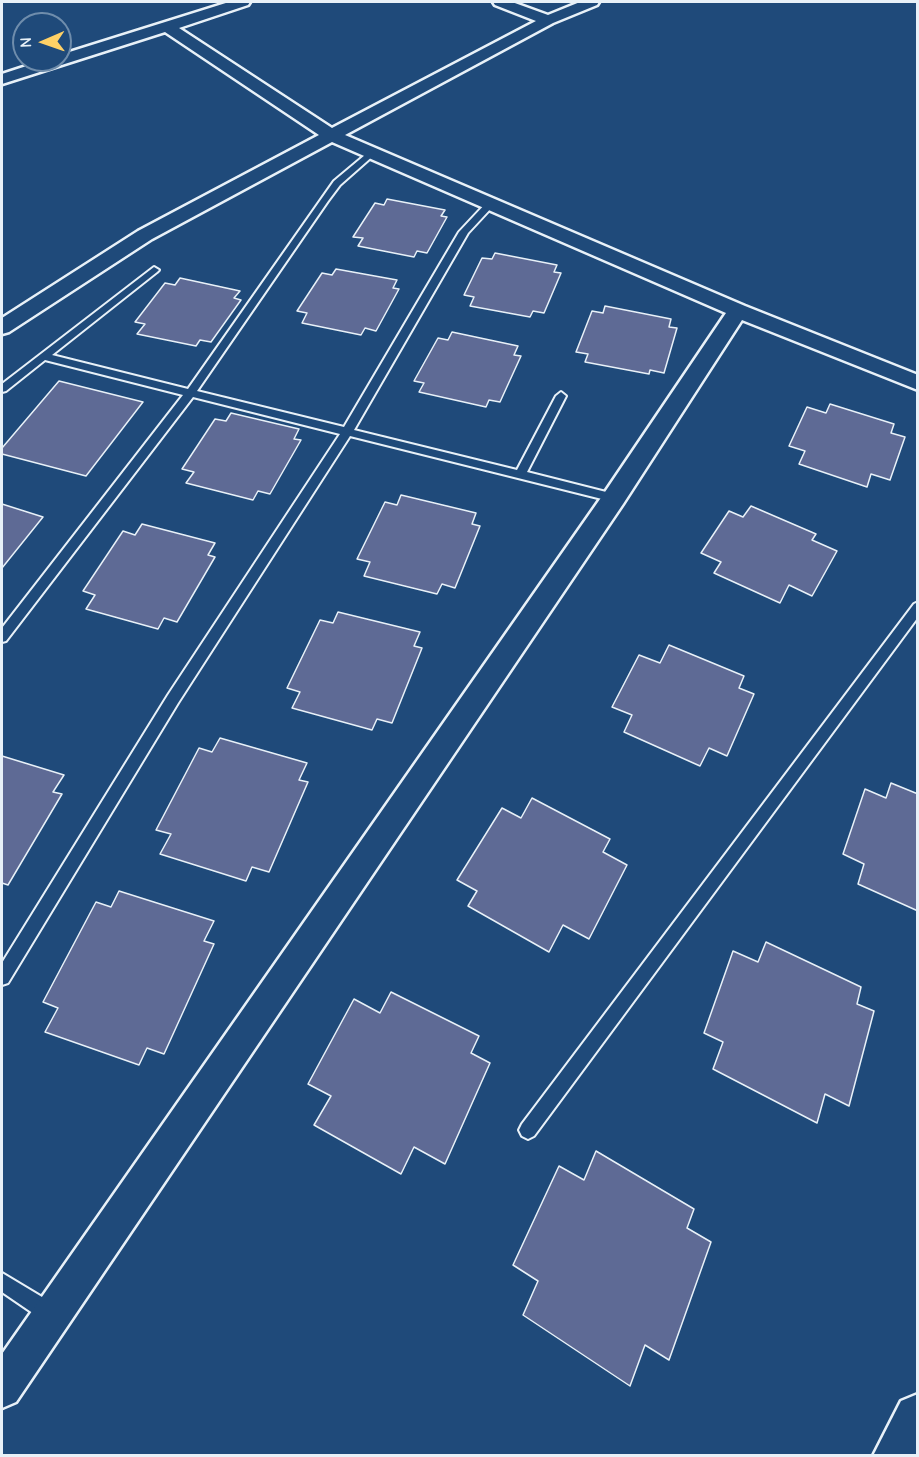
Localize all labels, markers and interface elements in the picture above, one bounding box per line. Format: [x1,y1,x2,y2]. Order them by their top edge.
north arrow [12,12,72,72]
text: N [17,37,35,48]

